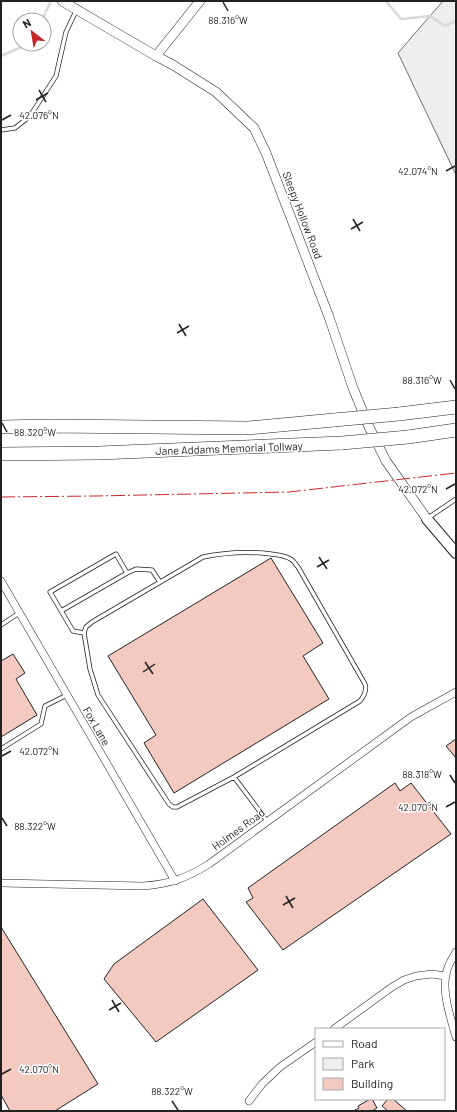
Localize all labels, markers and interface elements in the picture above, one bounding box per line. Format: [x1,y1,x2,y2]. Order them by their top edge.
north arrow [12,12,52,52]
text: 88.316°W [208,14,248,26]
text: N [20,16,33,30]
text: 42.076°N [19,109,59,121]
text: 42.074°N [398,165,438,177]
street label: Sleepy Hollow Road [280,170,326,260]
text: 88.316°W [402,374,442,386]
text: 88.320°W [14,426,56,438]
street label: Jane Addams Memorial Tollway [155,439,303,457]
text: 42.072°N [398,483,438,495]
street label: Fox Lane [81,704,113,748]
text: 42.072°N [19,745,59,757]
text: 88.318°W [402,768,442,780]
text: 42.070°N [398,801,438,813]
street label: Holmes Road [209,805,267,853]
text: 88.322°W [14,820,56,832]
legend [315,1028,445,1100]
text: Road [351,1036,378,1050]
text: Park [351,1056,375,1070]
text: 42.070°N [19,1063,59,1075]
text: Building [351,1076,393,1090]
text: 88.322°W [151,1085,193,1097]

